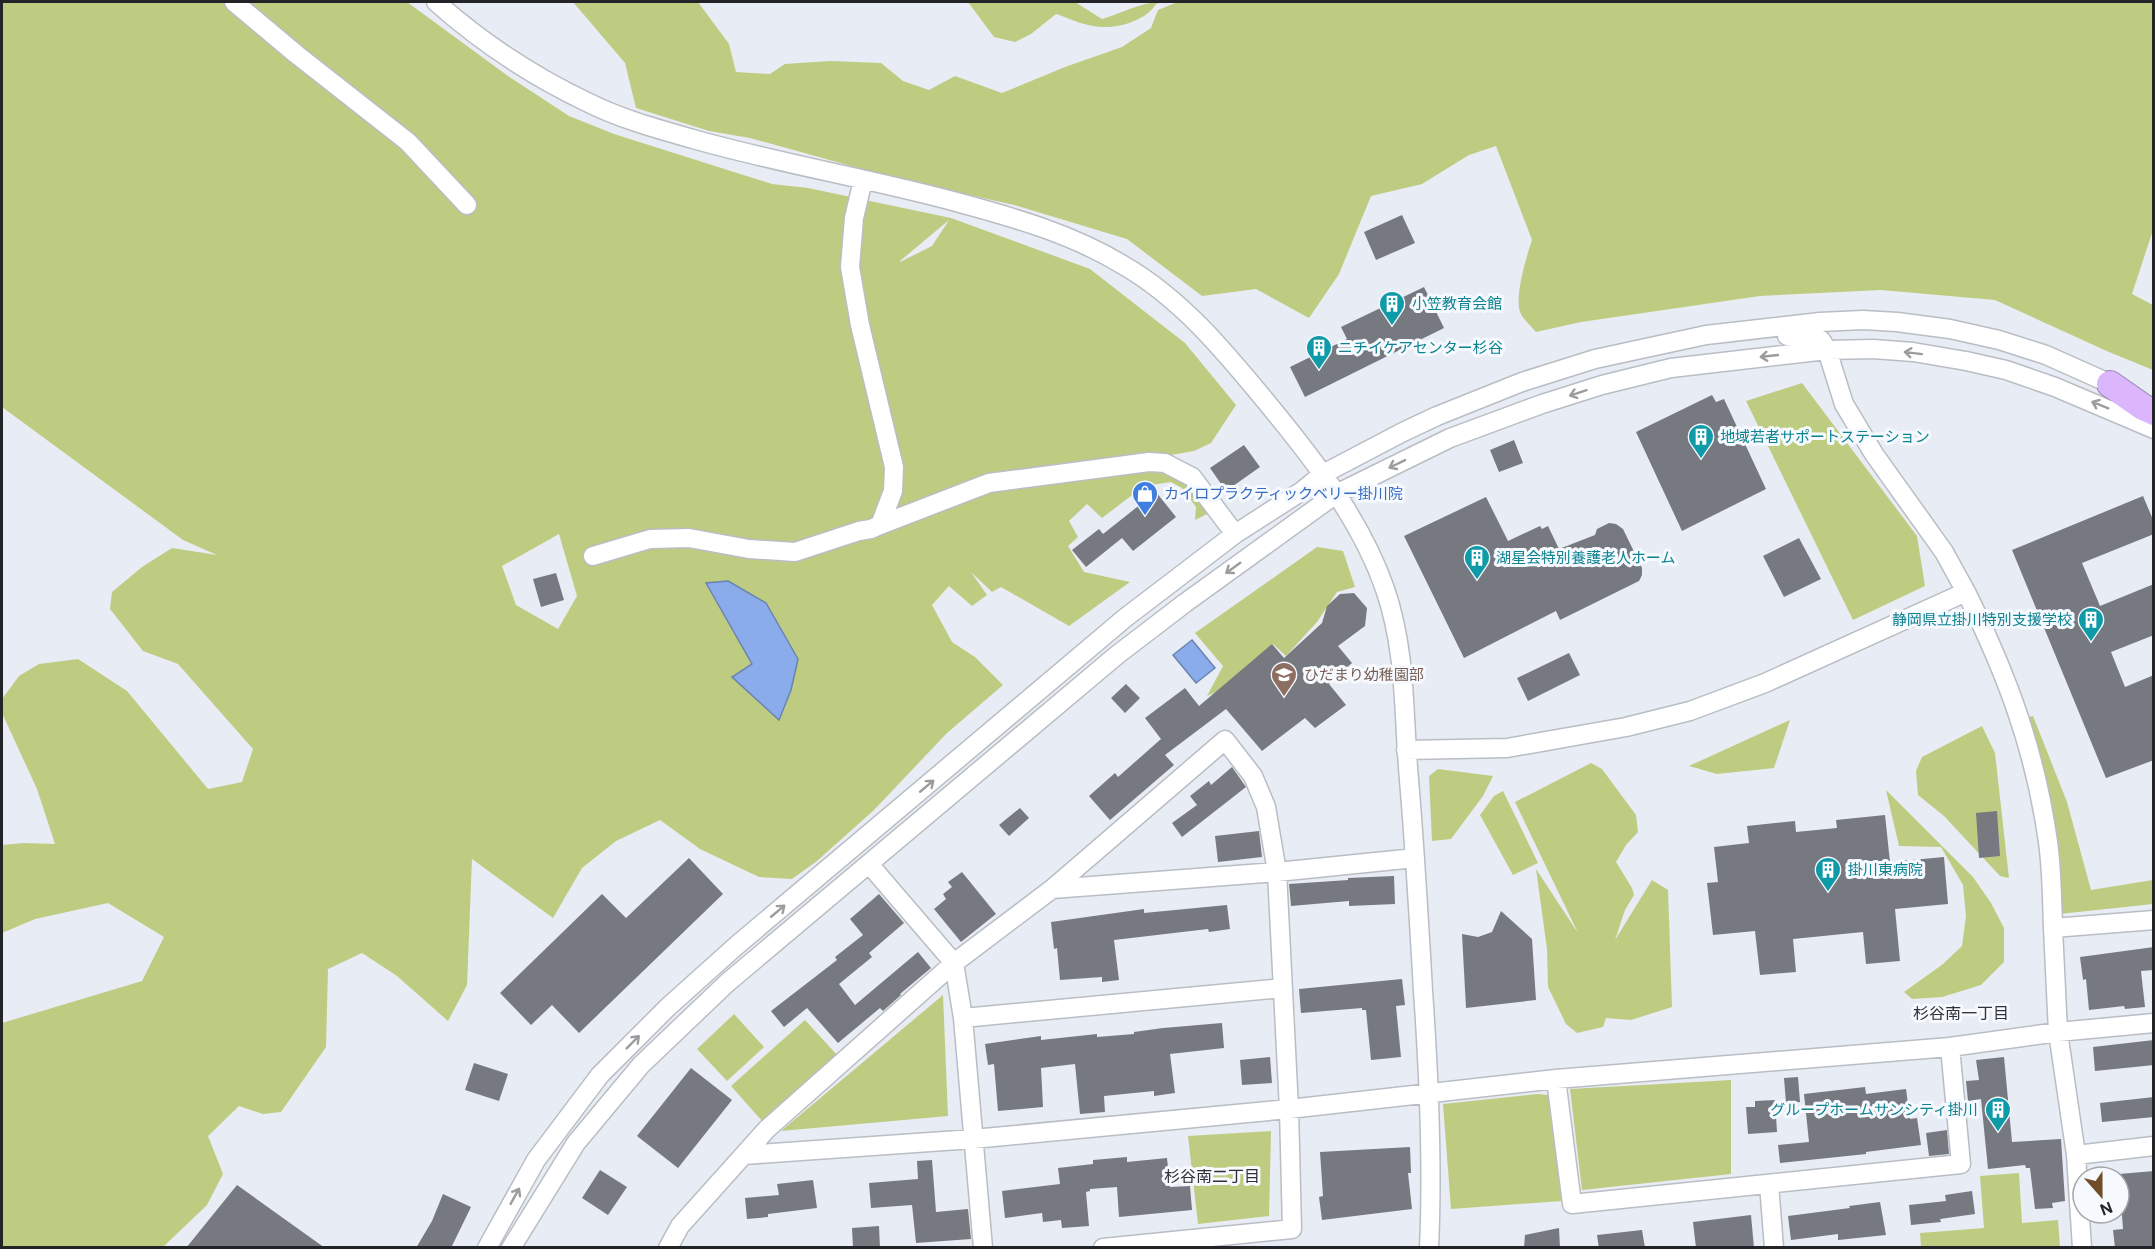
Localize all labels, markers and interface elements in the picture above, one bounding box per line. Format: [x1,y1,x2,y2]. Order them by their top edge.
building icon: 小笠教育会館 [1377,289,1407,327]
place label: 小笠教育会館 [1412,294,1502,314]
building icon: ニチイケアセンター杉谷 [1304,333,1334,371]
place label: ニチイケアセンター杉谷 [1338,338,1503,358]
one-way arrow [1904,347,1924,358]
one-way arrow [1760,351,1780,362]
one-way arrow [1569,388,1588,399]
one-way arrow [2091,399,2110,410]
building icon: 地域若者サポートステーション [1686,422,1716,460]
place label: 地域若者サポートステーション [1720,427,1930,447]
one-way arrow [1389,459,1407,470]
shop icon: カイロプラクティックベリー掛川院 [1130,479,1160,517]
place label: カイロプラクティックベリー掛川院 [1164,484,1403,504]
building icon: 湖星会特別養護老人ホーム [1462,543,1492,581]
place label: 湖星会特別養護老人ホーム [1496,548,1676,568]
one-way arrow [1225,562,1241,574]
building icon: 静岡県立掛川特別支援学校 [2076,605,2106,643]
place label: 静岡県立掛川特別支援学校 [1892,610,2072,630]
school or university icon: ひだまり幼稚園部 [1269,660,1299,698]
place label: ひだまり幼稚園部 [1304,665,1424,685]
one-way arrow [919,779,934,793]
building icon: 掛川東病院 [1813,855,1843,893]
place label: 掛川東病院 [1848,860,1923,880]
one-way arrow [770,905,786,918]
district label: 杉谷南一丁目 [1913,1003,2009,1024]
one-way arrow [625,1035,640,1050]
building icon: グループホームサンシティ掛川 [1983,1095,2013,1133]
place label: グループホームサンシティ掛川 [1770,1100,1978,1120]
north arrow [2071,1165,2131,1225]
district label: 杉谷南二丁目 [1164,1166,1260,1187]
one-way arrow [510,1188,521,1206]
text: N [2097,1197,2115,1220]

